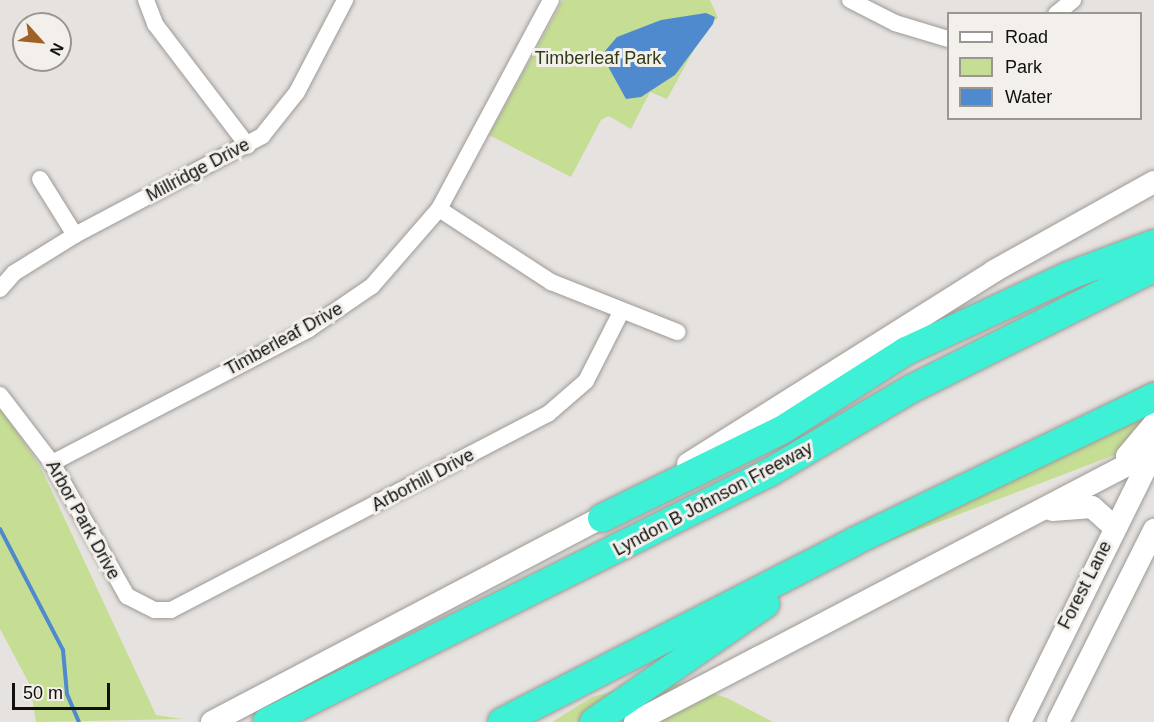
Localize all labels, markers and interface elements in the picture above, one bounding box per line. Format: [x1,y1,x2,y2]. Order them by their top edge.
north arrow [12,12,72,72]
legend [947,12,1142,120]
text: Road [1005,27,1048,47]
text: N [47,40,67,59]
park label: Timberleaf Park [535,47,661,69]
text: Park [1005,57,1042,77]
text: Water [1005,87,1052,107]
street label: Millridge Drive [143,134,253,206]
street label: Timberleaf Drive [221,298,347,380]
street label: Lyndon B Johnson Freeway [610,437,816,561]
street label: Arborhill Drive [368,444,478,516]
street label: Arbor Park Drive [41,457,125,583]
street label: Forest Lane [1054,537,1116,633]
scale bar [15,671,112,709]
text: 50 m [23,683,63,703]

